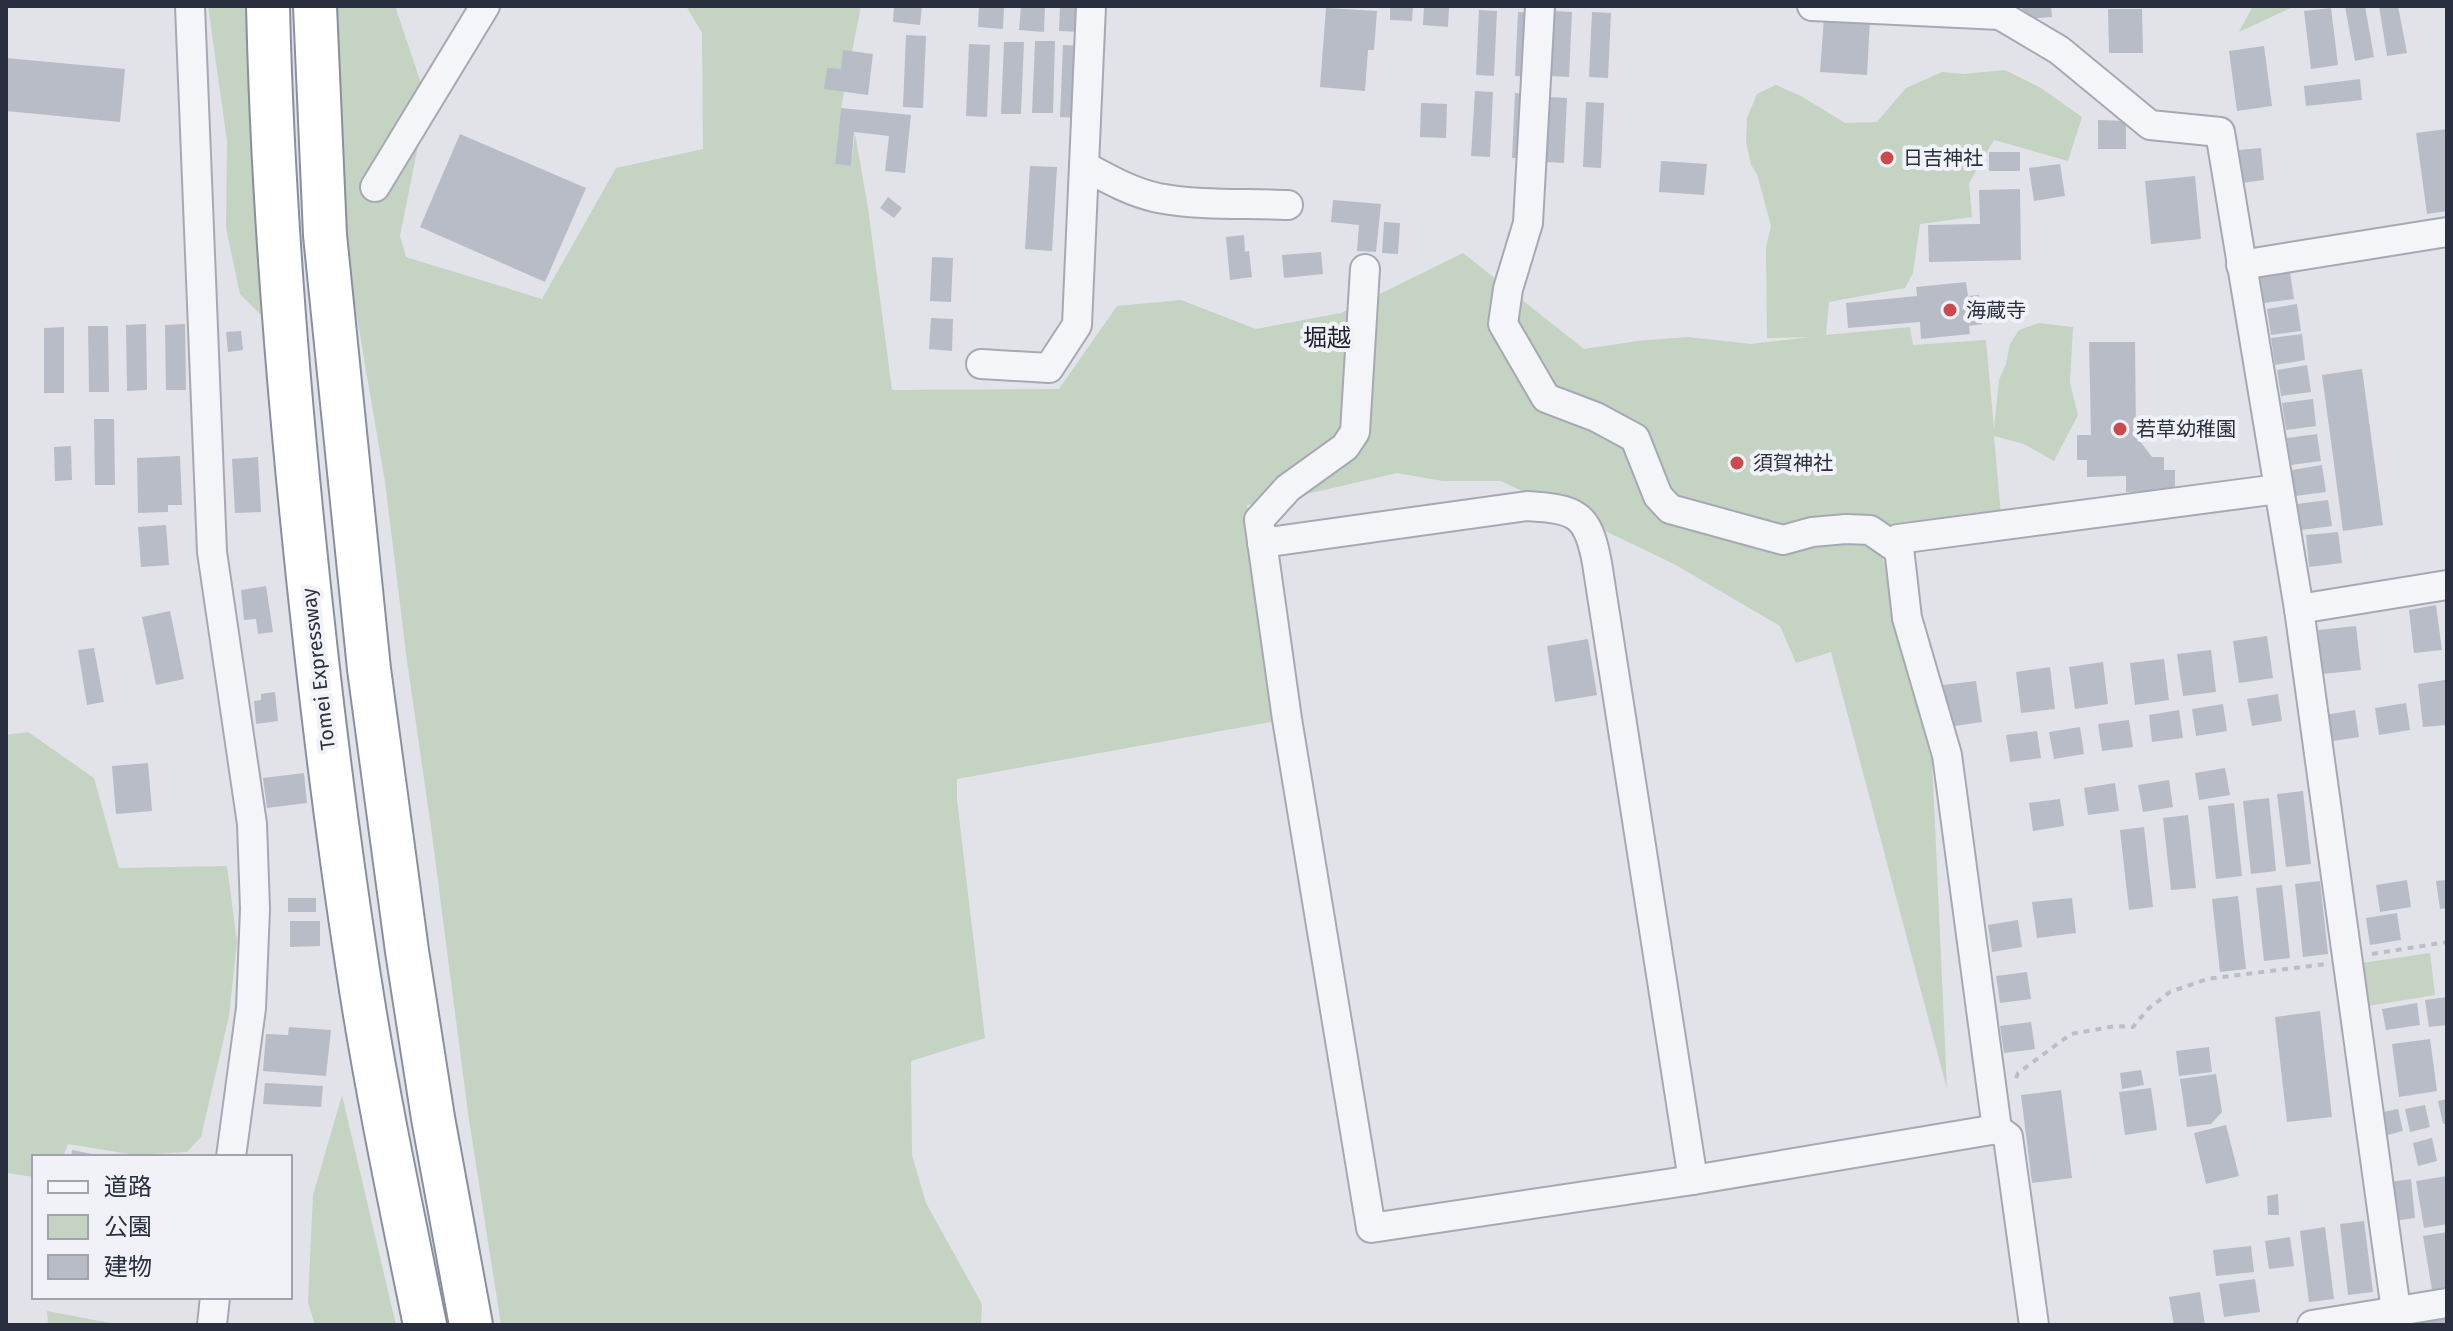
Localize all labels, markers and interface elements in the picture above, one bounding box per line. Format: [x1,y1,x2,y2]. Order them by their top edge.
place label: 日吉神社 [1903,146,1983,170]
marker: 日吉神社 [1878,149,1896,167]
place label: 海蔵寺 [1966,298,2026,322]
marker: 海蔵寺 [1941,301,1959,319]
district label: 堀越 [1303,324,1351,352]
place label: 若草幼稚園 [2136,417,2236,441]
marker: 若草幼稚園 [2111,420,2129,438]
place label: 須賀神社 [1753,451,1833,475]
marker: 須賀神社 [1728,454,1746,472]
street label: Tomei Expressway [296,586,340,751]
legend [32,1155,292,1299]
text: 道路 [104,1173,152,1201]
text: 公園 [104,1213,152,1241]
text: 建物 [104,1253,152,1281]

